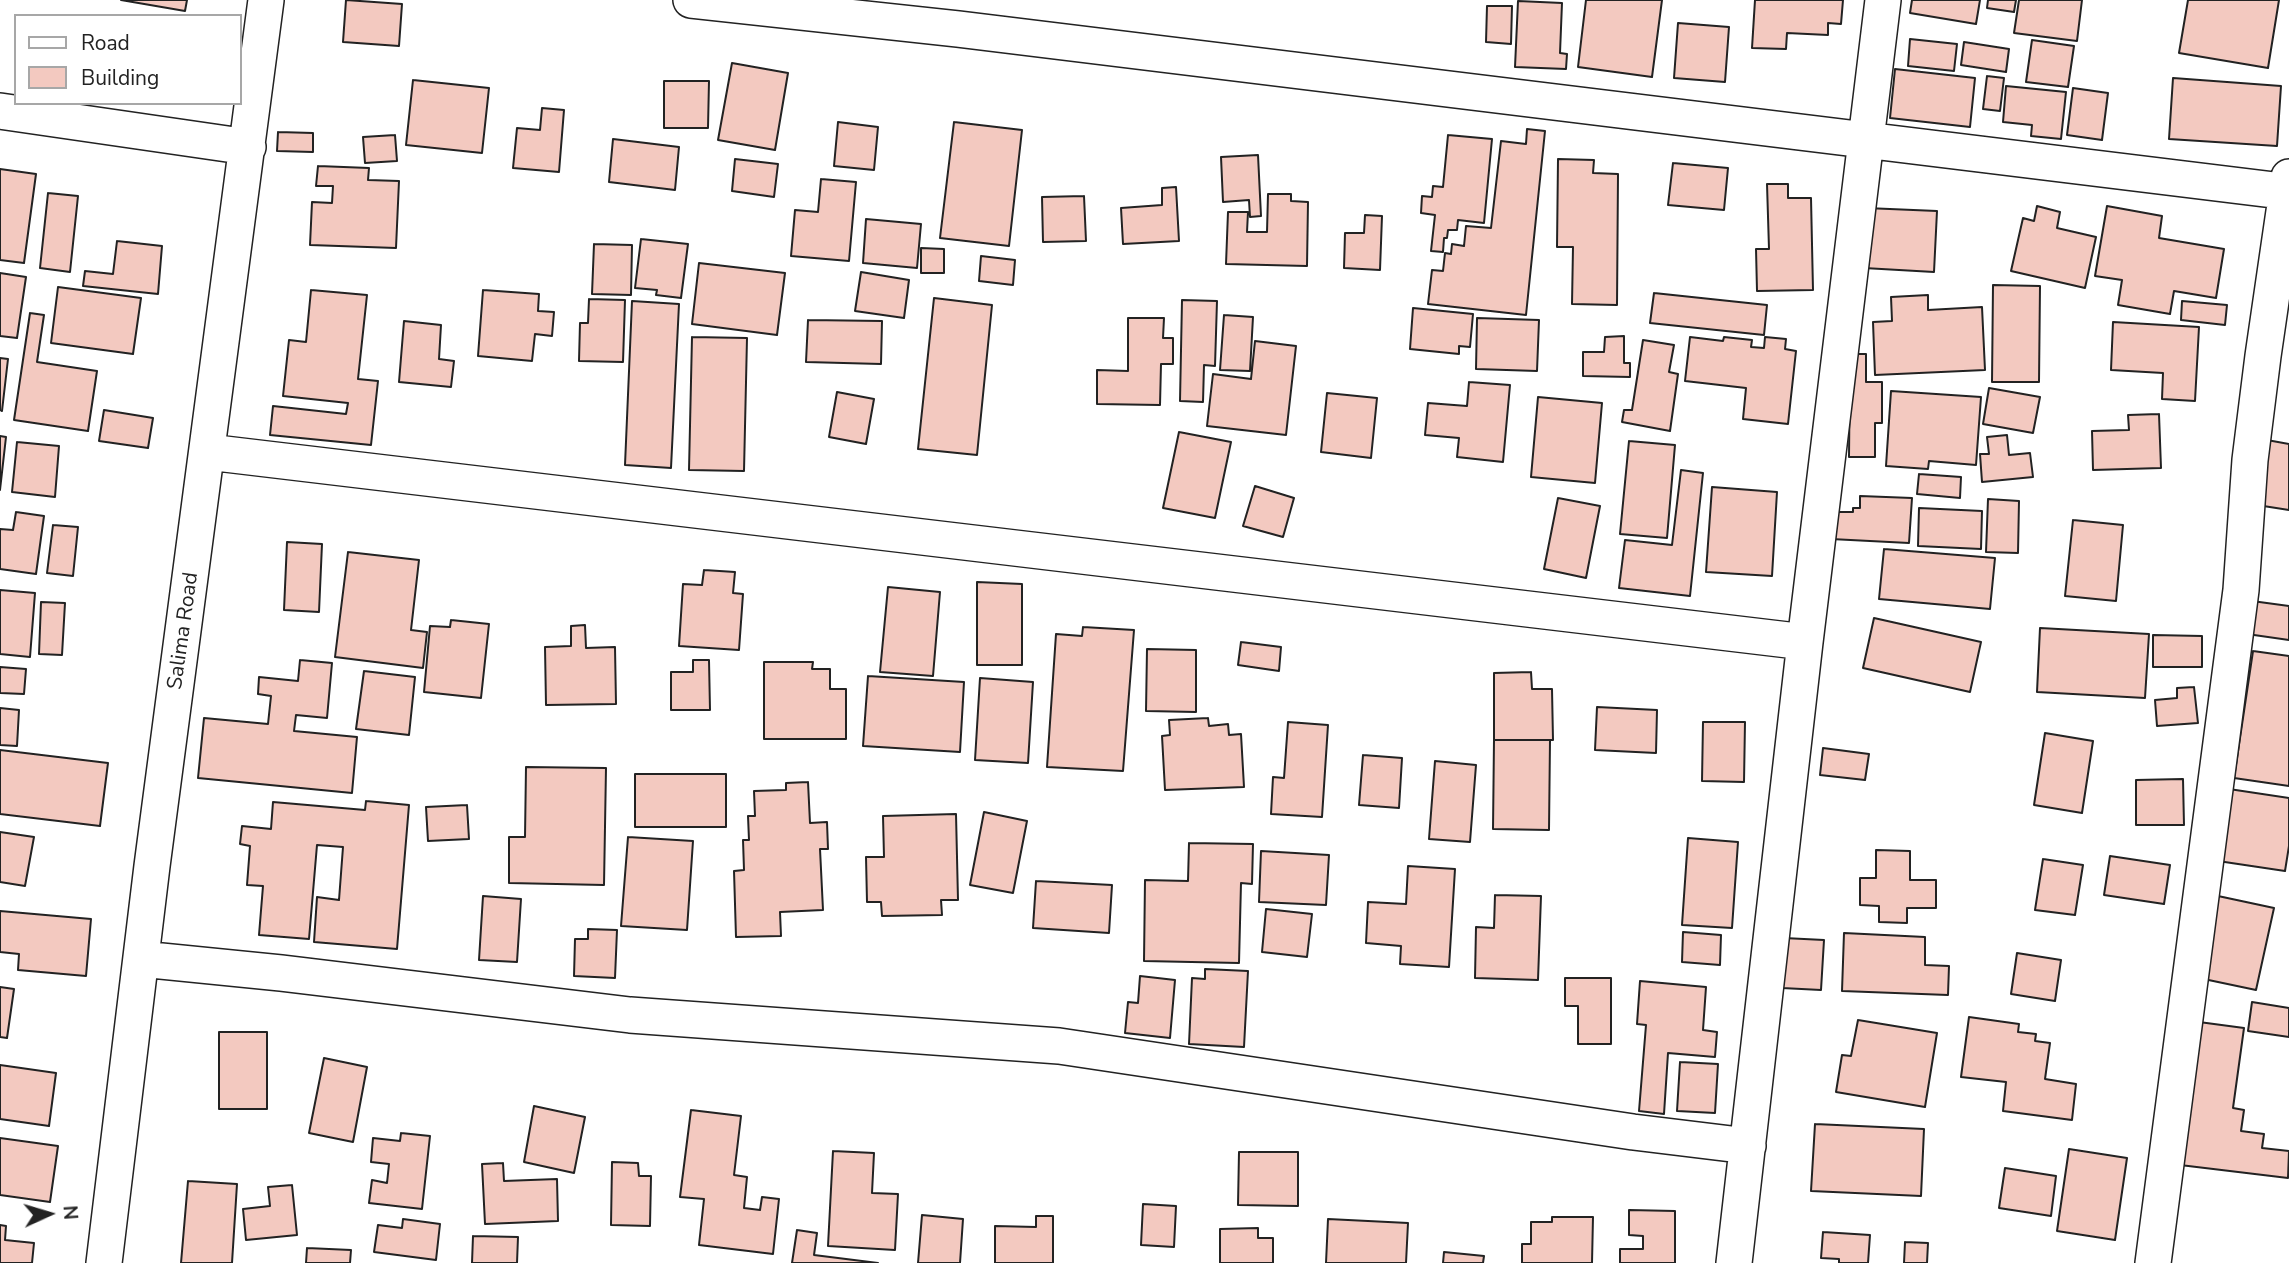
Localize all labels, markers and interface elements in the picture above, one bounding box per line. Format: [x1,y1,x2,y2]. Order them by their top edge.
legend [14,14,242,105]
text: Road [81,29,130,57]
text: Building [81,64,159,92]
street label: Salima Road [163,571,205,691]
north arrow [14,1179,84,1249]
text: N [56,1205,83,1221]

